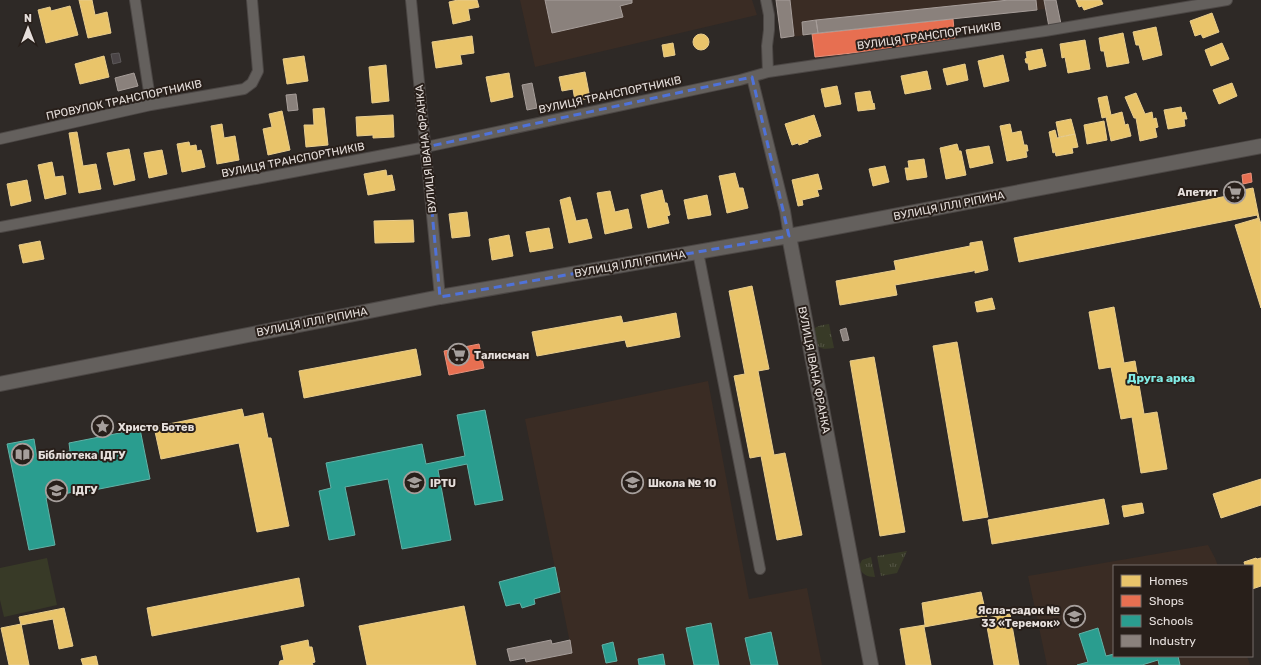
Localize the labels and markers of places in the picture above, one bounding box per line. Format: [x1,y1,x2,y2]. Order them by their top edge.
supermarket icon: Апетит [1221,179,1247,205]
place label: Апетит [1178,186,1218,199]
supermarket icon: Талисман [445,342,471,368]
place label: Талисман [474,349,529,362]
place icon: Христо Ботев [89,414,115,440]
place label: Христо Ботев [118,421,195,434]
library icon: Бібліотека ІДГУ [9,442,35,468]
place label: Бібліотека ІДГУ [38,449,126,462]
school or university icon: IPTU [401,470,427,496]
school or university icon: Школа № 10 [620,470,646,496]
school or university icon: ІДГУ [43,477,69,503]
place label: IPTU [430,477,456,490]
place label: Школа № 10 [648,477,716,490]
place label: ІДГУ [72,484,98,497]
school or university icon: Ясла-садок № 33 «Теремок» [1062,603,1088,629]
place label: Ясла-садок № 33 «Теремок» [978,604,1060,630]

